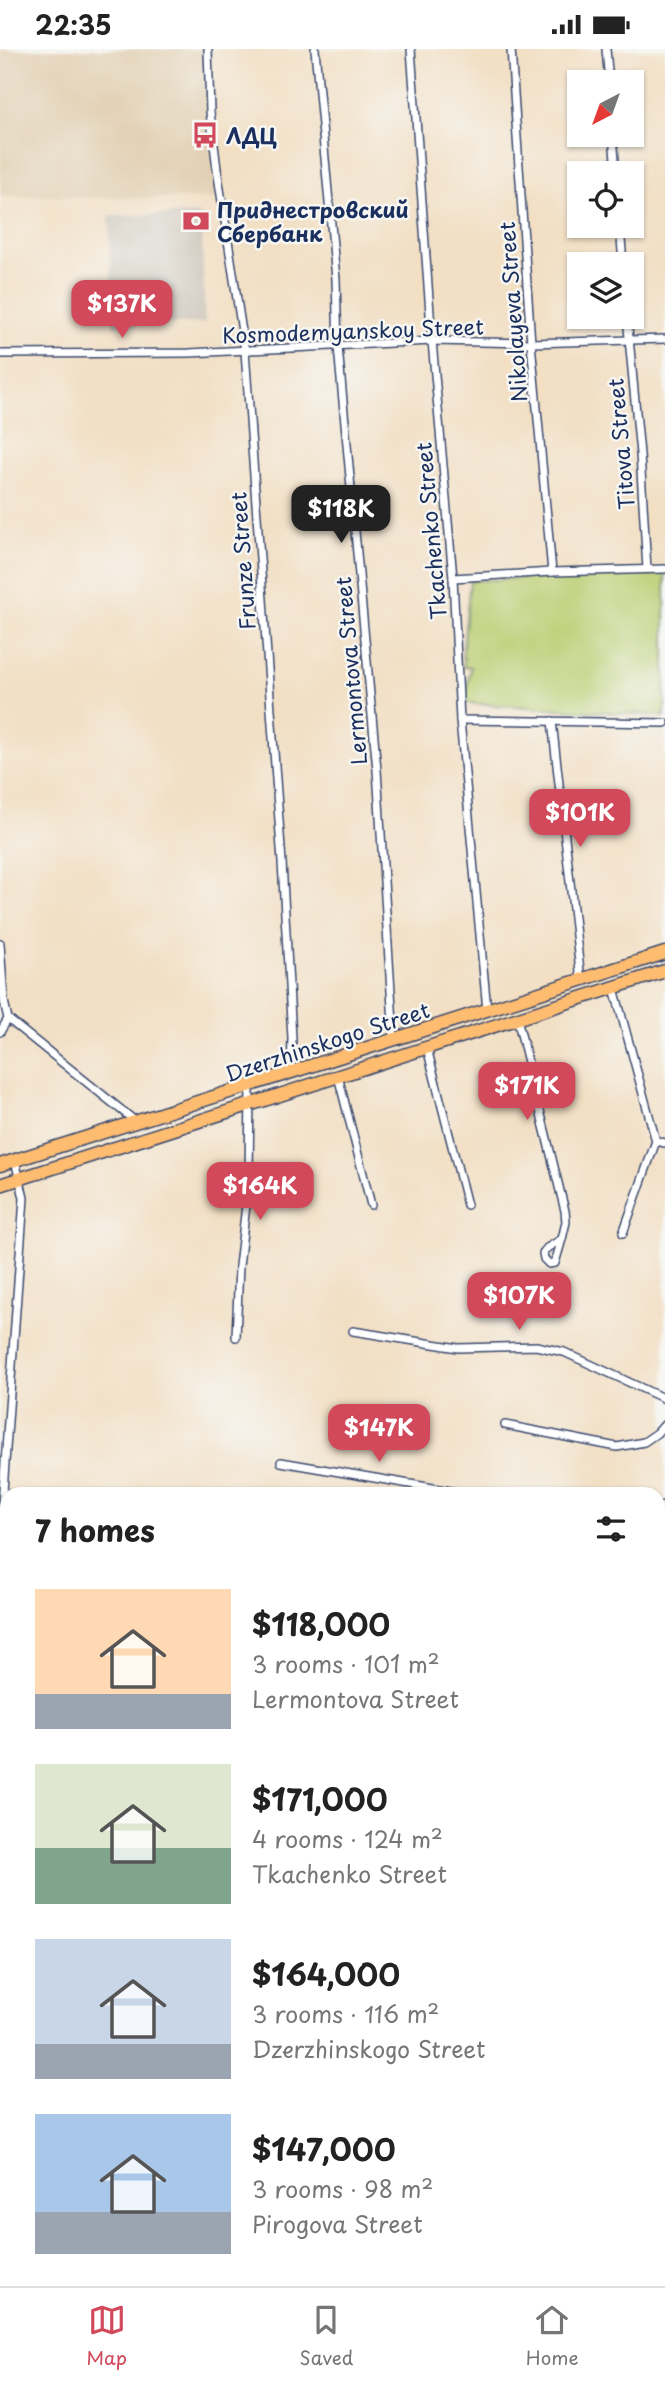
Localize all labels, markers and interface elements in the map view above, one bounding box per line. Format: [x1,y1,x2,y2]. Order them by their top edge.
text: 22:35 [35,5,112,44]
north arrow [567,70,644,147]
map controls [567,70,644,329]
place label: ЛДЦ [226,119,277,151]
bus stop icon: ЛДЦ [190,120,220,150]
button: locate [567,161,644,238]
place label: Приднестровский Сбербанк [217,193,409,249]
bank icon: Приднестровский Сбербанк [181,206,211,236]
street label: Nikolayeva Street [490,221,534,403]
button: layers [567,252,644,329]
pin: $137K [73,281,171,340]
text: $137K [87,285,157,320]
street label: Kosmodemyanskoy Street [222,309,484,351]
street label: Titova Street [598,377,642,511]
street label: Tkachenko Street [406,441,454,621]
pin: $118K [292,485,390,545]
text: $118K [307,490,375,525]
street label: Frunze Street [221,491,263,631]
street label: Lermontova Street [326,576,374,766]
pin: $101K [531,789,629,849]
text: $101K [545,794,615,829]
street label: Dzerzhinskogo Street [221,993,433,1089]
pin: $171K [478,1063,576,1122]
text: $171K [494,1067,560,1102]
pin: $164K [211,1163,309,1222]
text: $164K [223,1167,297,1202]
pin: $107K [470,1273,568,1332]
text: $107K [483,1277,555,1312]
pin: $147K [330,1405,428,1464]
text: $147K [344,1409,414,1444]
text: 7 homes [35,1507,155,1552]
icon: filters [592,1510,630,1548]
text: $118,000 [252,1601,390,1646]
icon: home [91,1617,175,1701]
text: 3 rooms · 101 m² [252,1646,440,1681]
text: Lermontova Street [252,1681,459,1716]
text: $171,000 [252,1776,388,1821]
icon: home [91,1792,175,1876]
text: 4 rooms · 124 m² [252,1821,443,1856]
text: Tkachenko Street [252,1856,447,1891]
text: $164,000 [252,1951,400,1996]
icon: home [91,1967,175,2051]
text: 3 rooms · 116 m² [252,1996,439,2031]
text: Dzerzhinskogo Street [252,2031,486,2066]
text: $147,000 [252,2126,396,2171]
icon: home [91,2142,175,2226]
text: 3 rooms · 98 m² [252,2171,433,2206]
text: Pirogova Street [252,2206,423,2241]
tab: Map [86,2301,127,2371]
tab: Saved [299,2301,353,2371]
tab: Home [526,2301,579,2371]

